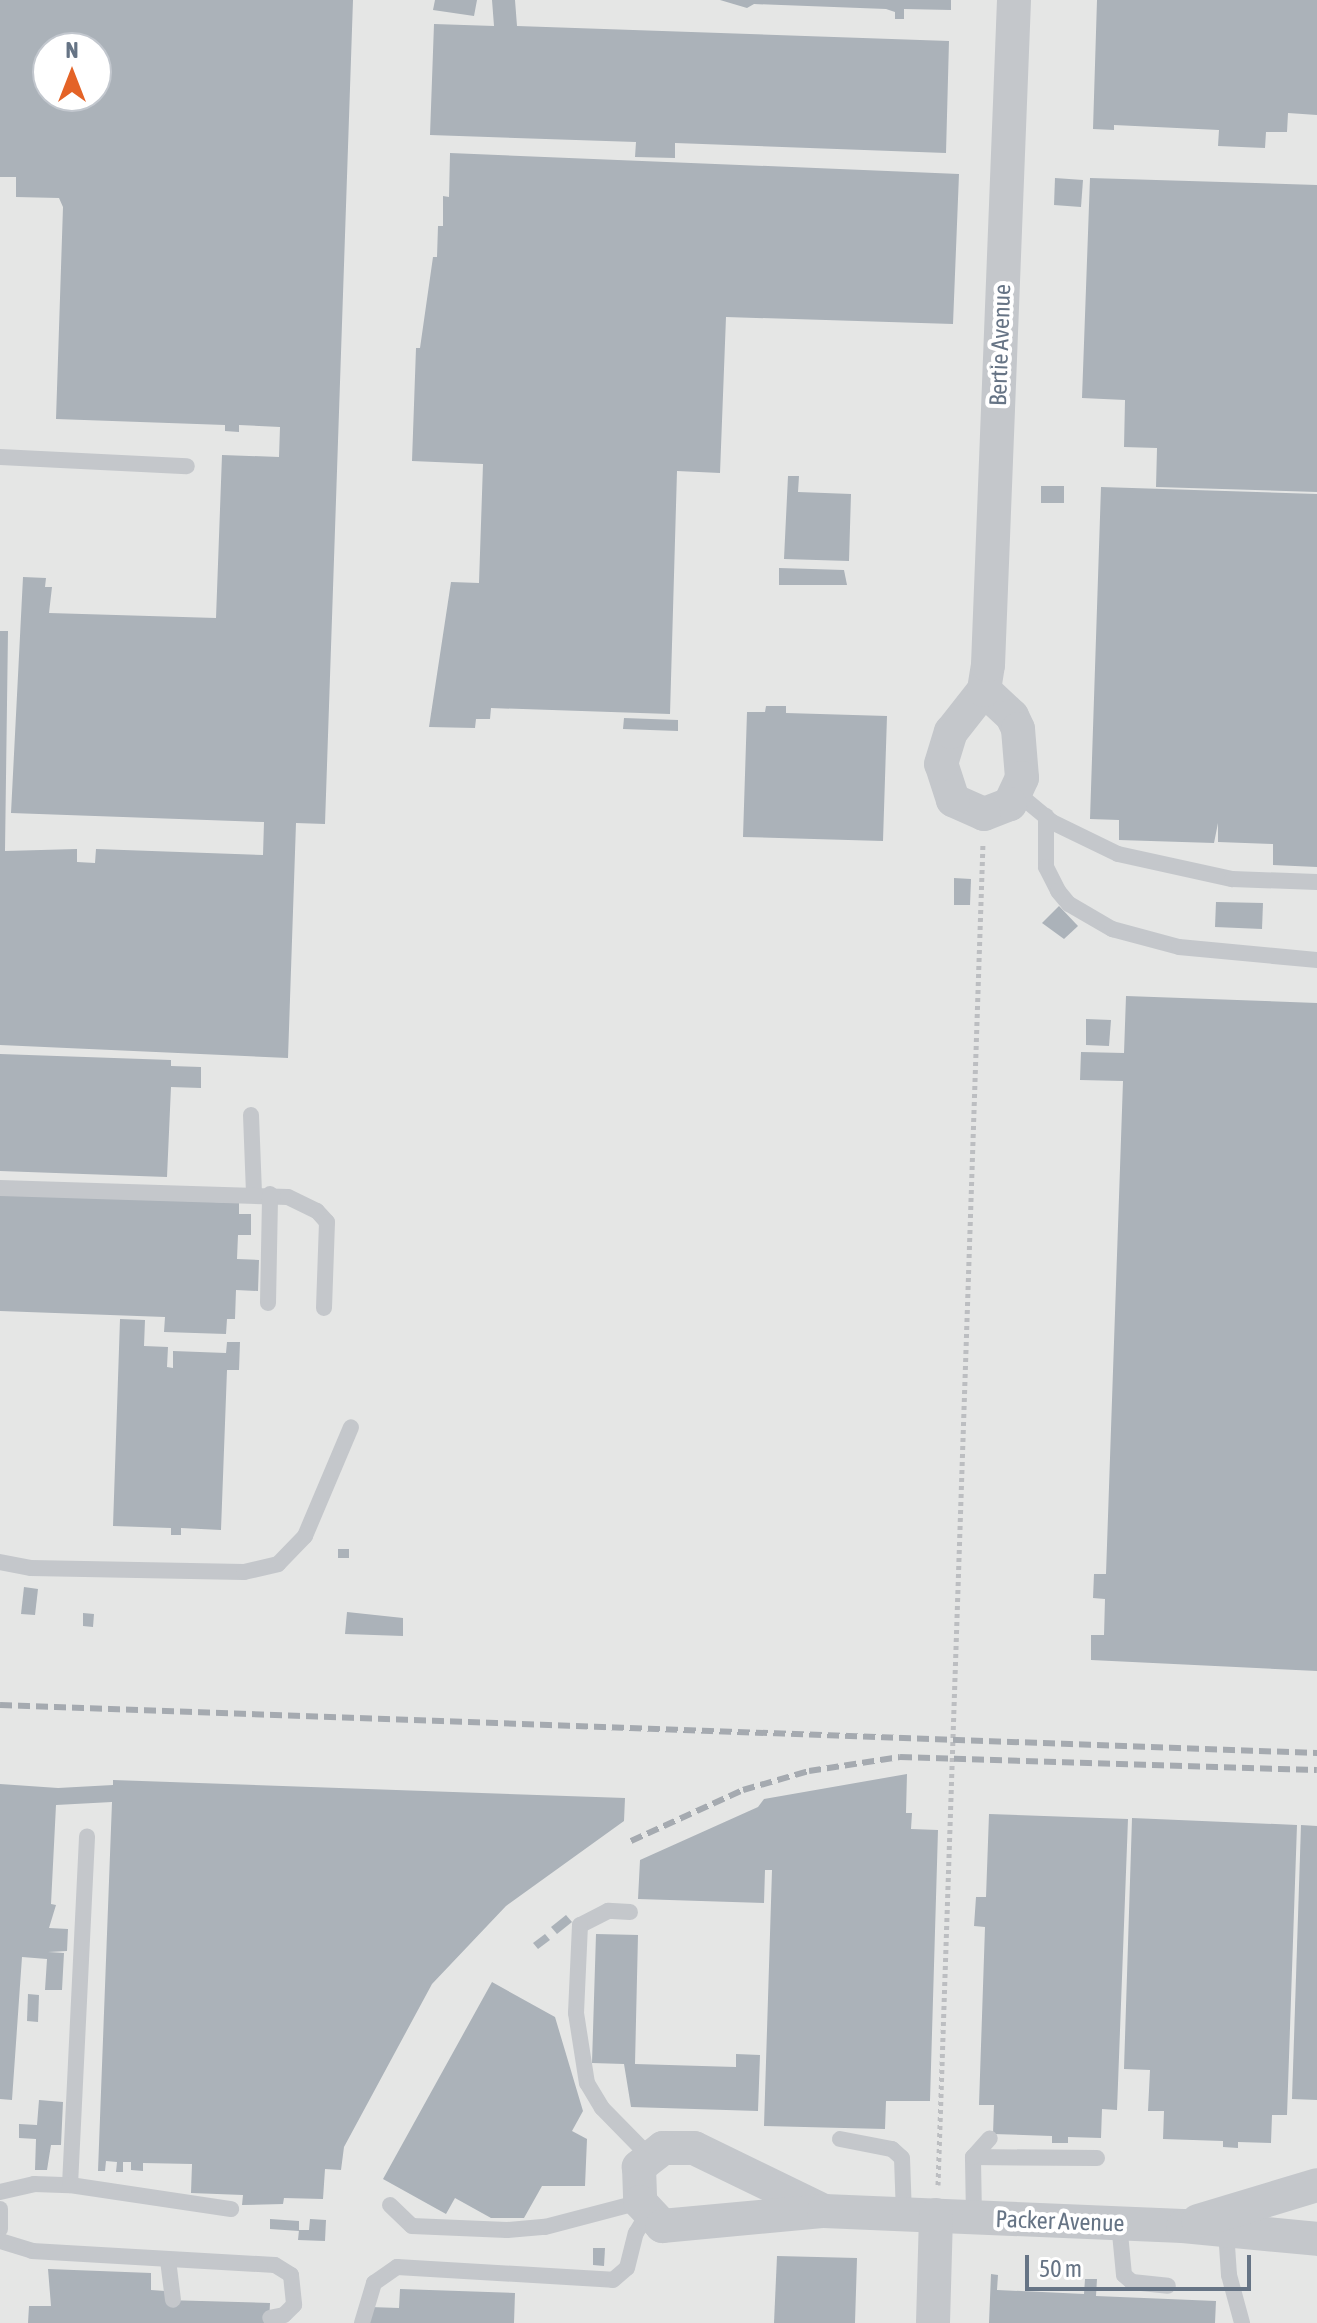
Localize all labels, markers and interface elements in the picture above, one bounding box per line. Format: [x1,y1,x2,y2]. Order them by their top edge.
north arrow [32,32,112,112]
text: N [66,37,78,63]
street label: Bertie Avenue [983,283,1017,407]
street label: Packer Avenue [995,2204,1125,2238]
scale bar [1029,2239,1255,2289]
text: 50 m [1039,2255,1082,2282]

